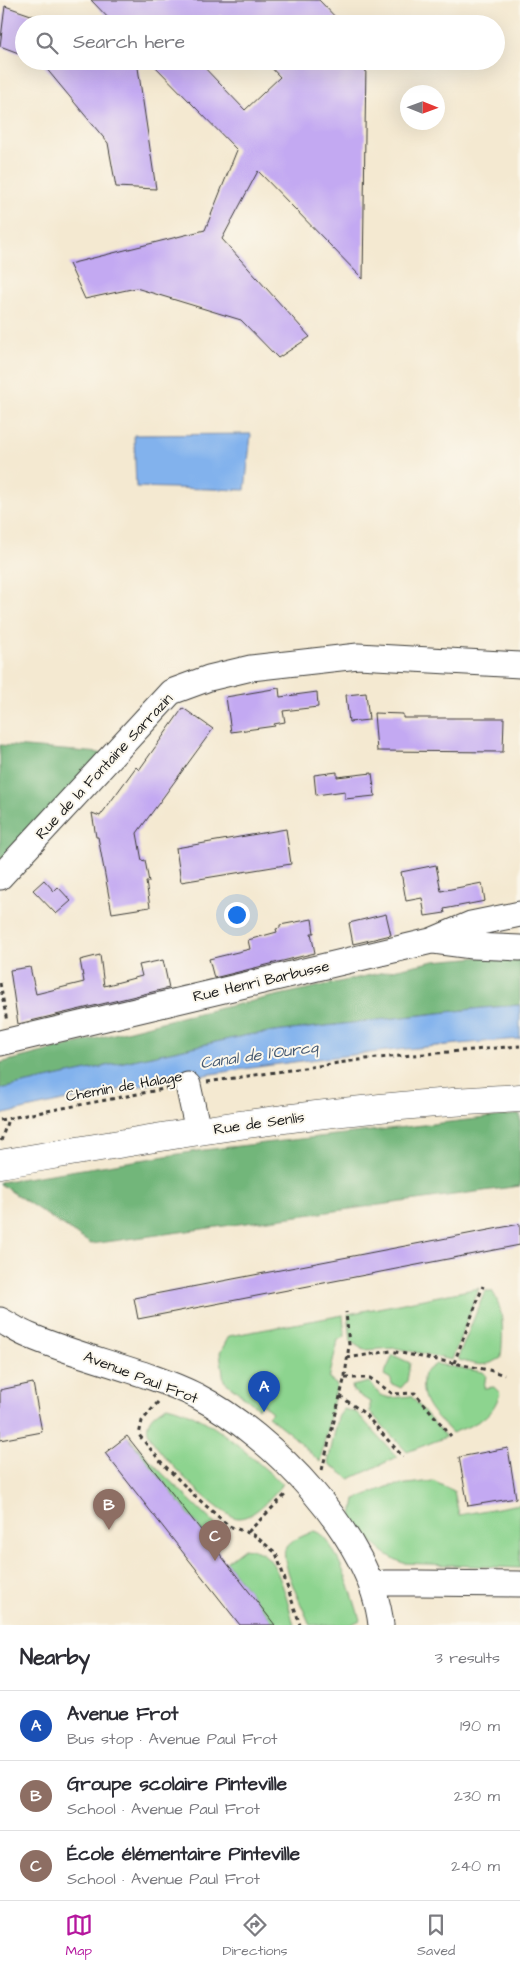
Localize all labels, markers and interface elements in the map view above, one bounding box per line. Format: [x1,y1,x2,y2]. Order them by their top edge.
search box [15,15,505,70]
icon: search [33,29,61,57]
text: Search here [73,29,185,56]
north arrow [400,85,445,130]
street label: Rue de la Fontaine Sarrazin [31,688,178,844]
your location [224,902,250,928]
street label: Rue Henri Barbusse [191,956,331,1007]
water label: Canal de l'Ourcq [199,1036,320,1074]
street label: Chemin de Halage [64,1066,184,1108]
street label: Rue de Senlis [212,1107,306,1140]
street label: Avenue Paul Frot [81,1346,201,1409]
pin: A [248,1371,280,1412]
pin: B [93,1489,125,1530]
pin: C [199,1520,231,1561]
text: Nearby [20,1643,90,1672]
text: 3 results [435,1647,500,1669]
text: Avenue Frot [67,1701,178,1728]
text: A [31,1715,41,1737]
text: 190 m [460,1715,500,1737]
text: Bus stop · Avenue Paul Frot [67,1728,278,1750]
text: Groupe scolaire Pinteville [67,1771,287,1798]
text: B [30,1785,42,1807]
text: 230 m [454,1785,500,1807]
text: School · Avenue Paul Frot [67,1798,260,1820]
text: École élémentaire Pinteville [67,1841,300,1868]
text: C [30,1855,42,1877]
text: 240 m [451,1855,500,1877]
text: School · Avenue Paul Frot [67,1868,260,1890]
tab: Map [65,1911,93,1961]
tab: Directions [222,1911,287,1961]
tab: Saved [417,1911,455,1961]

